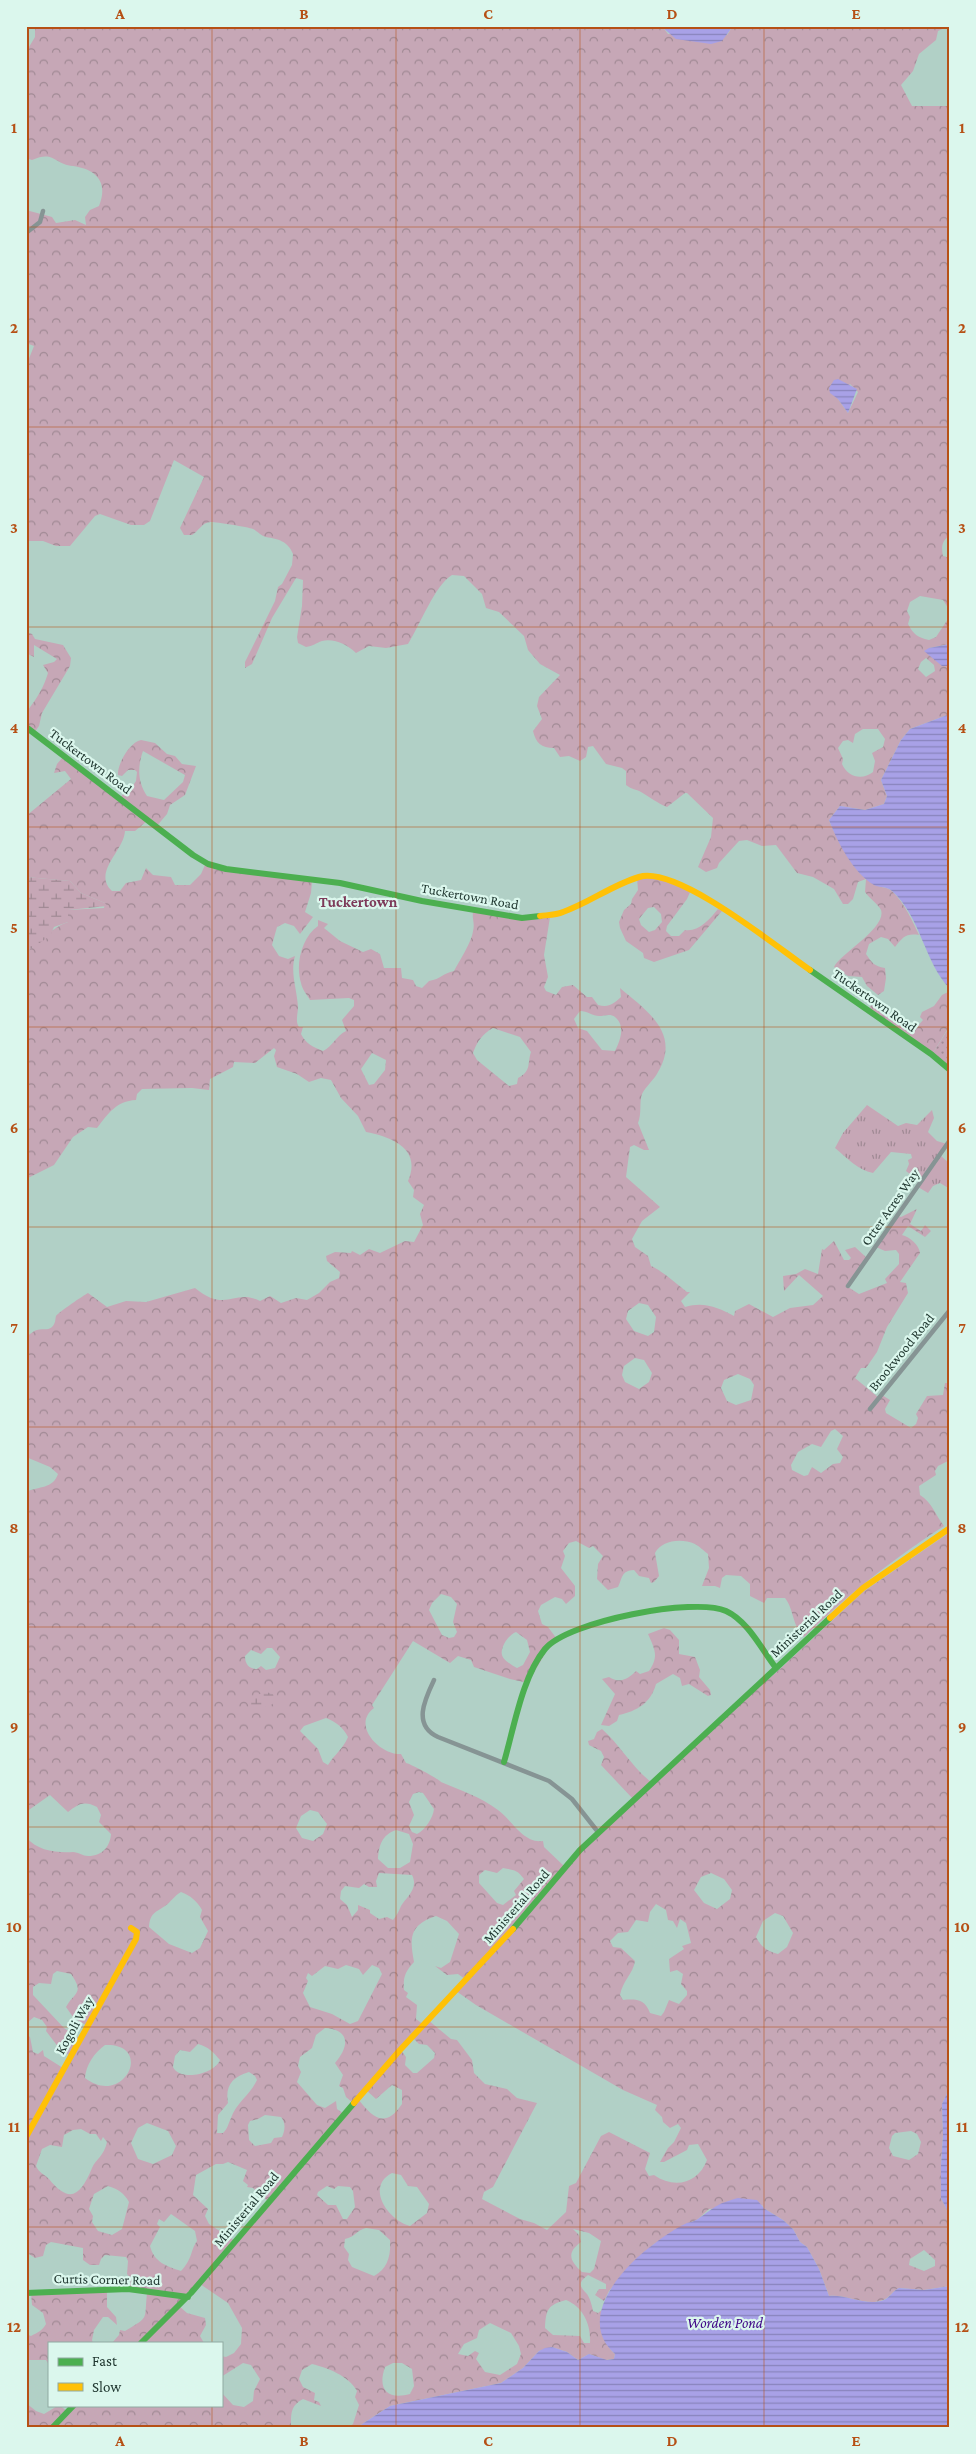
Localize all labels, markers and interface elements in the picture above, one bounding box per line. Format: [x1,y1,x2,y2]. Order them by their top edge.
text: A [114,5,125,22]
text: B [299,5,309,22]
text: C [483,5,493,22]
text: D [666,5,678,22]
text: E [851,5,861,22]
text: 1 [11,119,17,136]
text: 1 [959,119,965,136]
text: 2 [10,319,18,336]
text: 2 [958,319,966,336]
text: 3 [10,519,18,536]
text: 3 [958,519,966,536]
text: 4 [10,719,19,736]
text: 4 [958,719,967,736]
street label: Tuckertown Road [47,725,136,797]
street label: Tuckertown Road [420,880,521,913]
district label: Tuckertown [319,894,398,910]
text: 5 [10,919,18,936]
text: 5 [958,919,966,936]
street label: Tuckertown Road [830,965,921,1035]
text: 6 [10,1119,18,1136]
text: 6 [958,1119,966,1136]
street label: Otter Acres Way [858,1165,923,1249]
street label: Brookwood Road [865,1310,938,1394]
text: 7 [10,1319,18,1336]
text: 7 [958,1319,966,1336]
text: 8 [9,1519,19,1536]
text: 8 [957,1519,967,1536]
street label: Ministerial Road [767,1585,846,1660]
text: 9 [10,1718,18,1735]
text: 9 [958,1718,966,1735]
street label: Ministerial Road [480,1865,553,1946]
text: 10 [6,1918,22,1935]
text: 10 [954,1918,970,1935]
street label: Kogoli Way [52,1993,97,2057]
text: 11 [8,2118,20,2135]
text: 11 [956,2118,968,2135]
street label: Ministerial Road [210,2168,282,2250]
street label: Curtis Corner Road [53,2270,161,2288]
water label: Worden Pond [687,2315,764,2331]
text: 12 [7,2318,21,2335]
text: 12 [955,2318,969,2335]
legend [48,2342,222,2406]
text: Fast [92,2353,118,2369]
text: Slow [92,2379,122,2395]
text: A [114,2432,125,2449]
text: B [299,2432,309,2449]
text: C [483,2432,493,2449]
text: D [666,2432,678,2449]
text: E [851,2432,861,2449]

